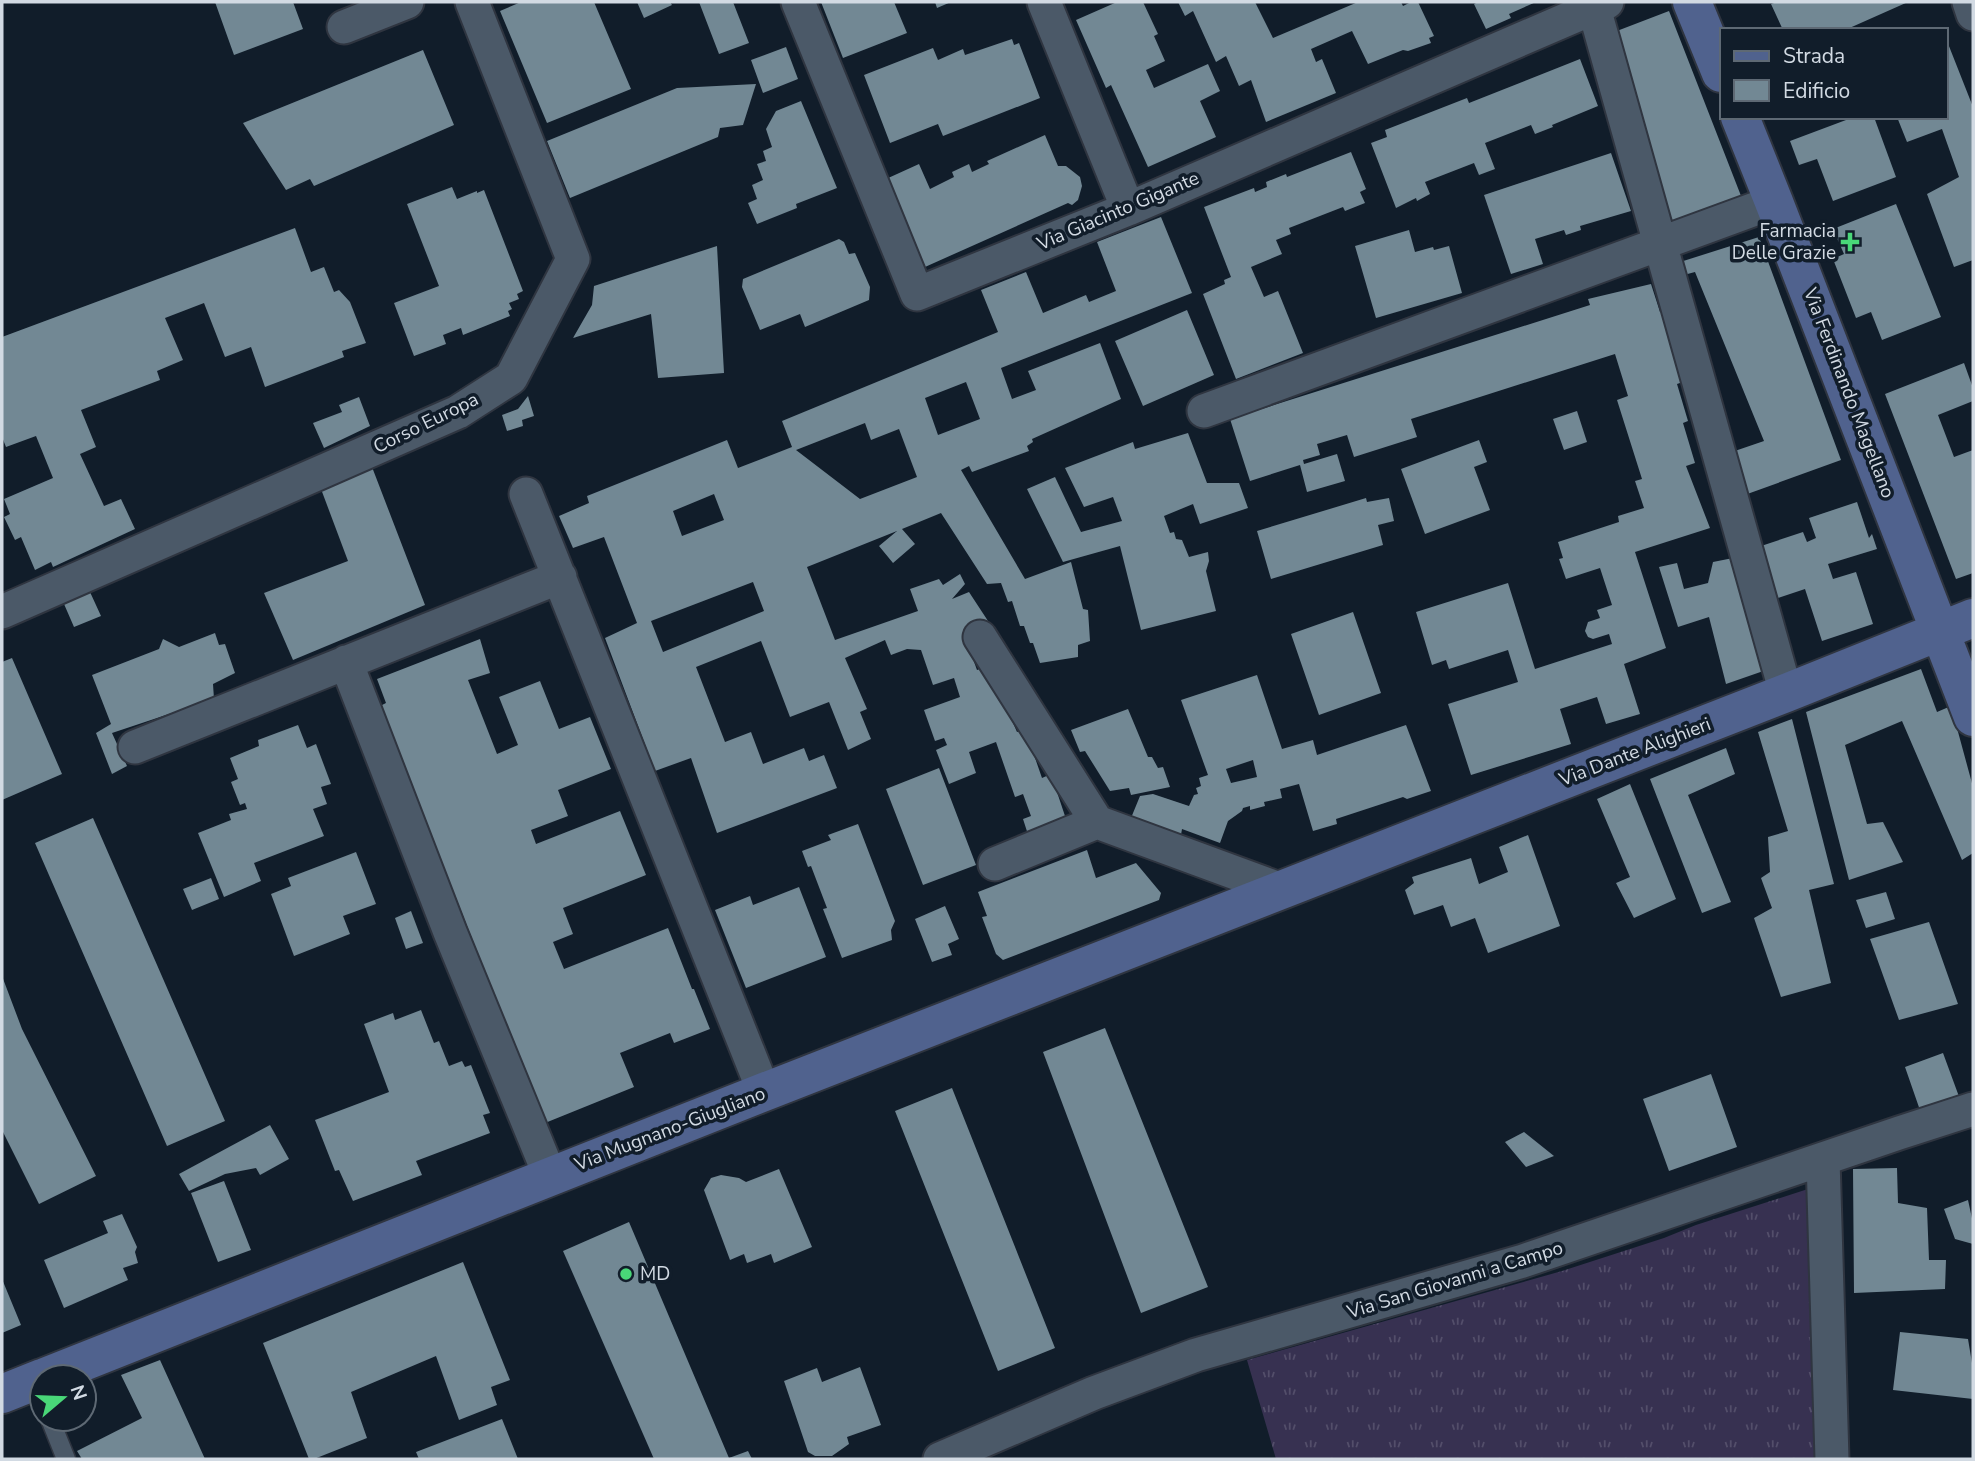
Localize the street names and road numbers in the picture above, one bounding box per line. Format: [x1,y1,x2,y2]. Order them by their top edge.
street label: Via Giacinto Gigante [1032,165,1203,257]
street label: Via Ferdinando Magellano [1797,283,1901,502]
street label: Corso Europa [369,386,483,460]
street label: Via Dante Alighieri [1554,711,1715,793]
street label: Via Mugnano-Giugliano [570,1081,769,1178]
street label: Via San Giovanni a Campo [1343,1235,1566,1326]

